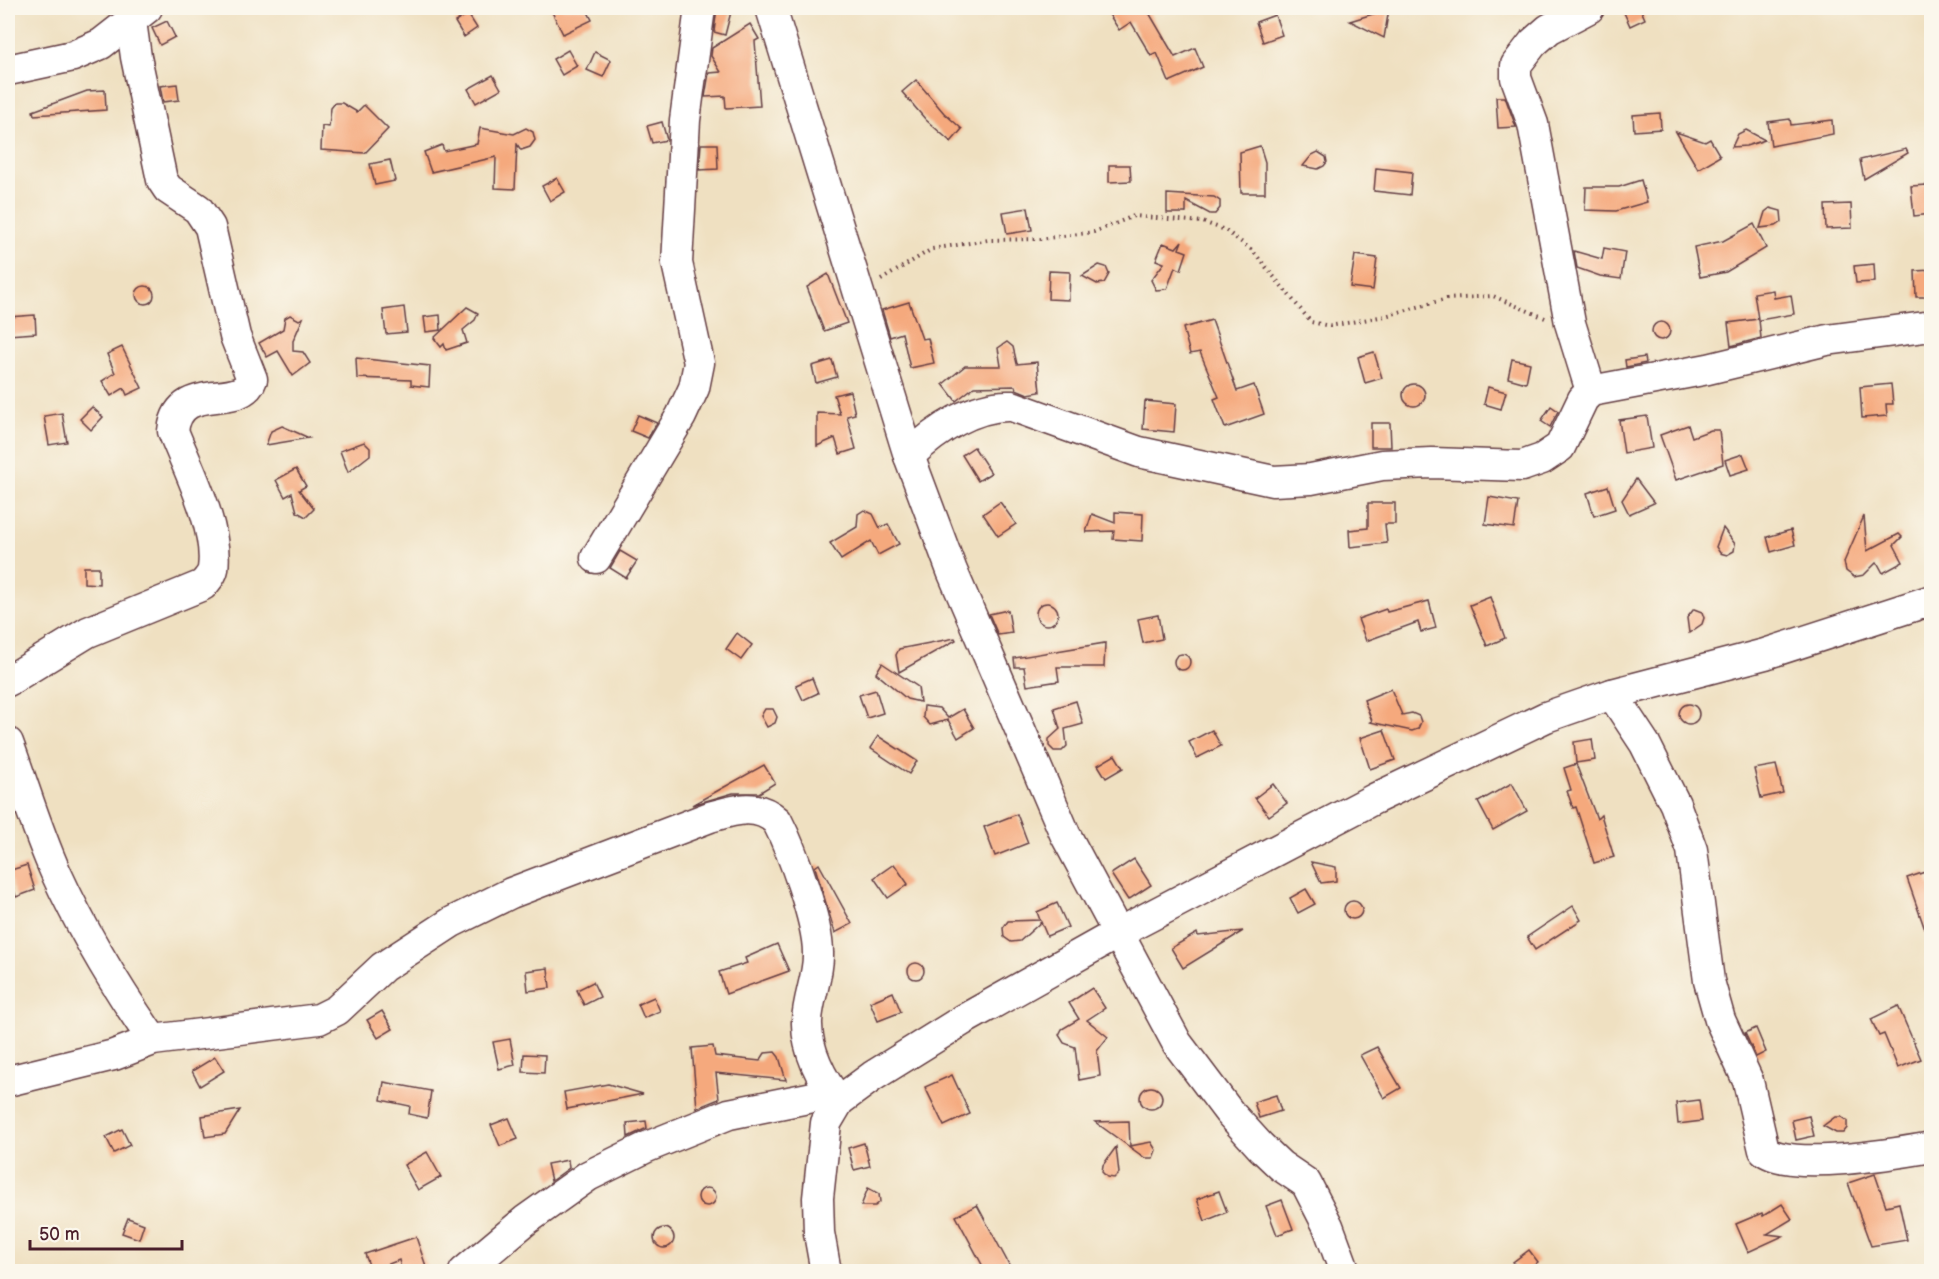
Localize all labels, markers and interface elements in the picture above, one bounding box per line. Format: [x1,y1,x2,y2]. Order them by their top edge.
scale bar [30,1213,182,1251]
text: 50 m [39,1224,80,1245]

